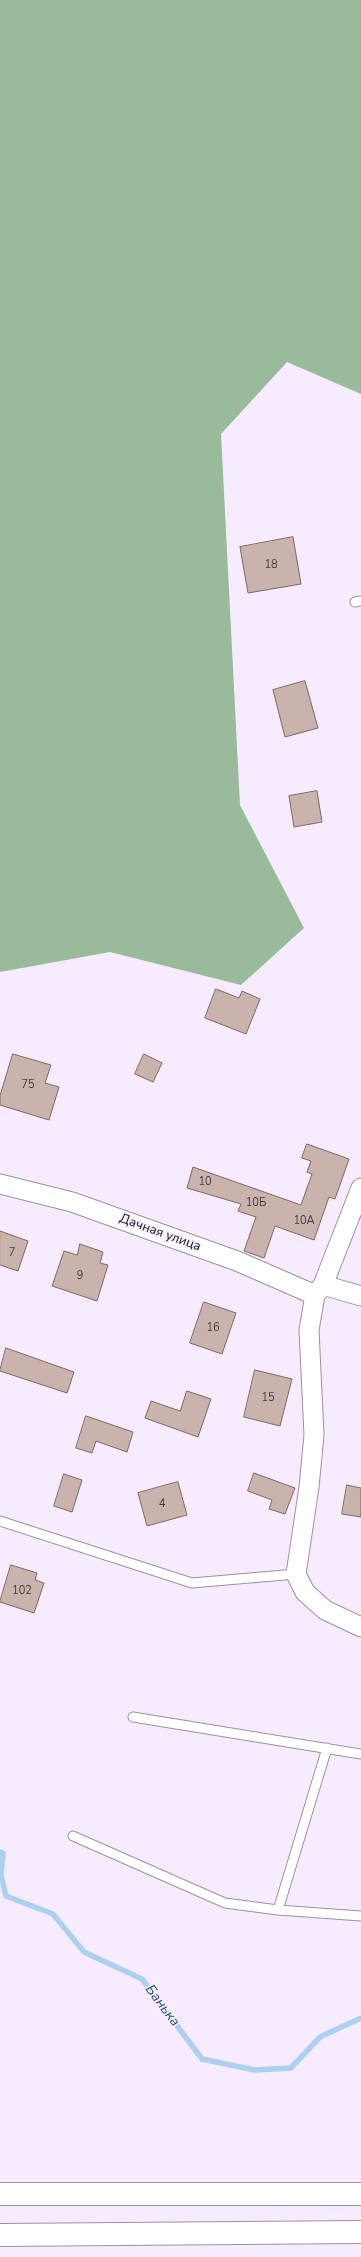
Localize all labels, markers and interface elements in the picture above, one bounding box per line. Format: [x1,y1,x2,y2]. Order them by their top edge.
house number: 18 [264,558,278,572]
house number: 75 [21,1078,35,1092]
house number: 10 [198,1175,212,1189]
house number: 10Б [246,1196,266,1210]
street label: Дачная улица [117,1211,203,1255]
house number: 10А [293,1214,315,1228]
house number: 7 [9,1246,15,1260]
house number: 9 [77,1269,83,1283]
house number: 16 [206,1321,220,1335]
house number: 15 [261,1391,275,1405]
house number: 4 [159,1497,165,1511]
house number: 102 [12,1584,32,1598]
water label: Банька [141,1982,183,2030]

